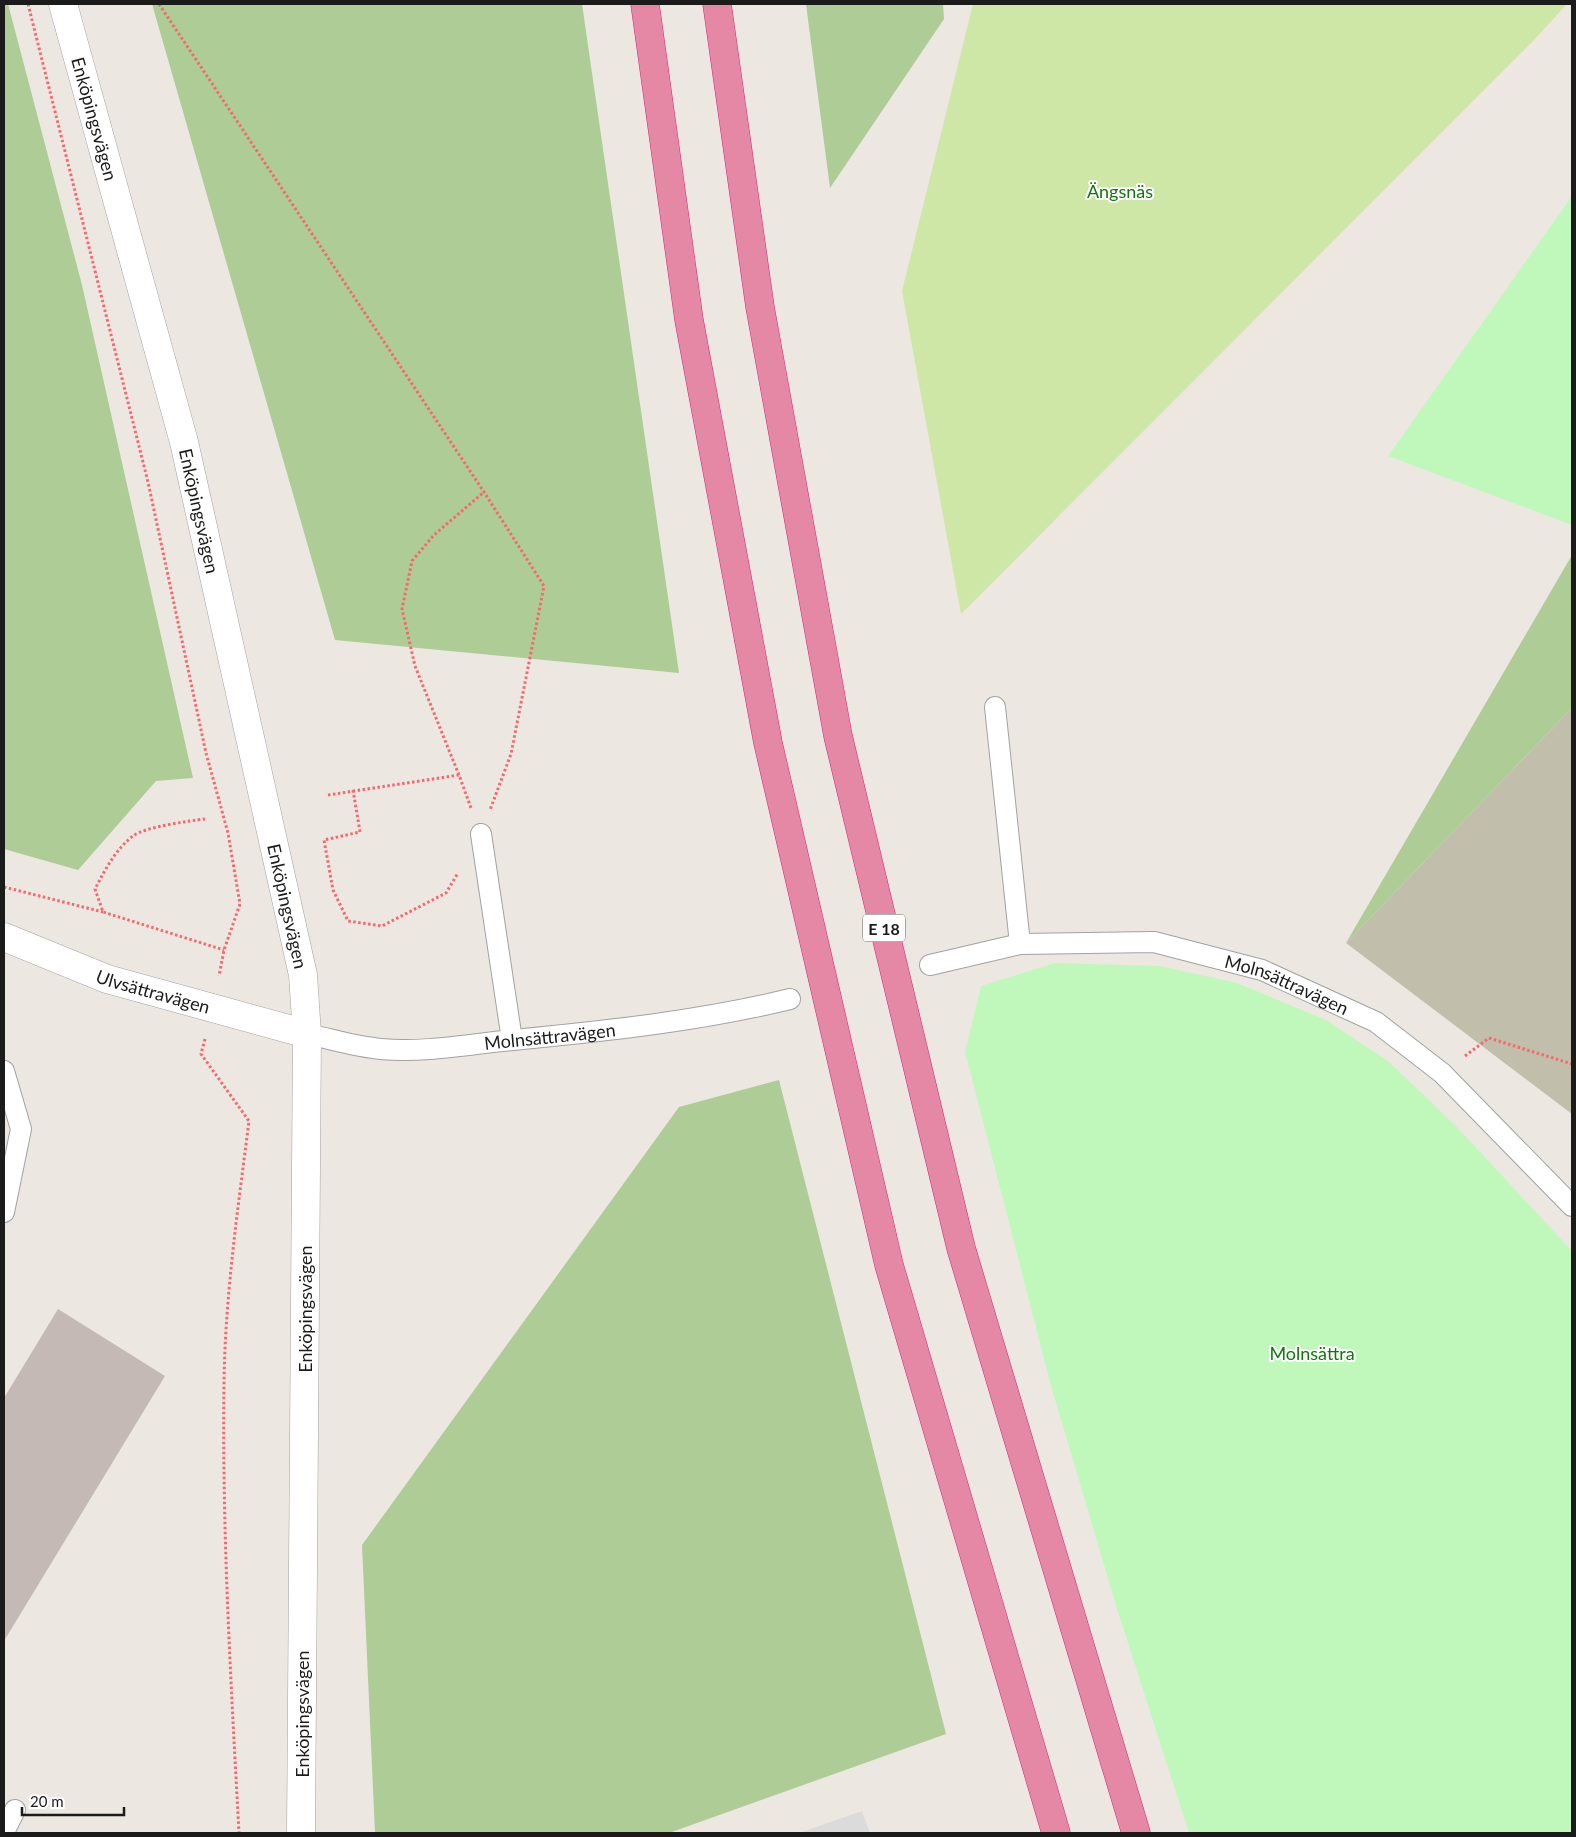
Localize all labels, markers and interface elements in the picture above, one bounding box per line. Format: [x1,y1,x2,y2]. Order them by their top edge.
street label: Enköpingsvägen [67,54,122,183]
park label: Ängsnäs [1087,180,1153,202]
street label: Enköpingsvägen [175,446,224,575]
street label: Enköpingsvägen [263,842,312,971]
road number: E 18 [863,914,905,941]
street label: Molnsättravägen [1222,950,1352,1019]
street label: Ulvsättravägen [93,965,213,1018]
street label: Molnsättravägen [483,1018,617,1054]
street label: Enköpingsvägen [294,1245,316,1373]
park label: Molnsättra [1269,1342,1355,1364]
street label: Enköpingsvägen [291,1650,313,1778]
scale bar [22,1784,125,1816]
text: 20 m [30,1792,64,1810]

